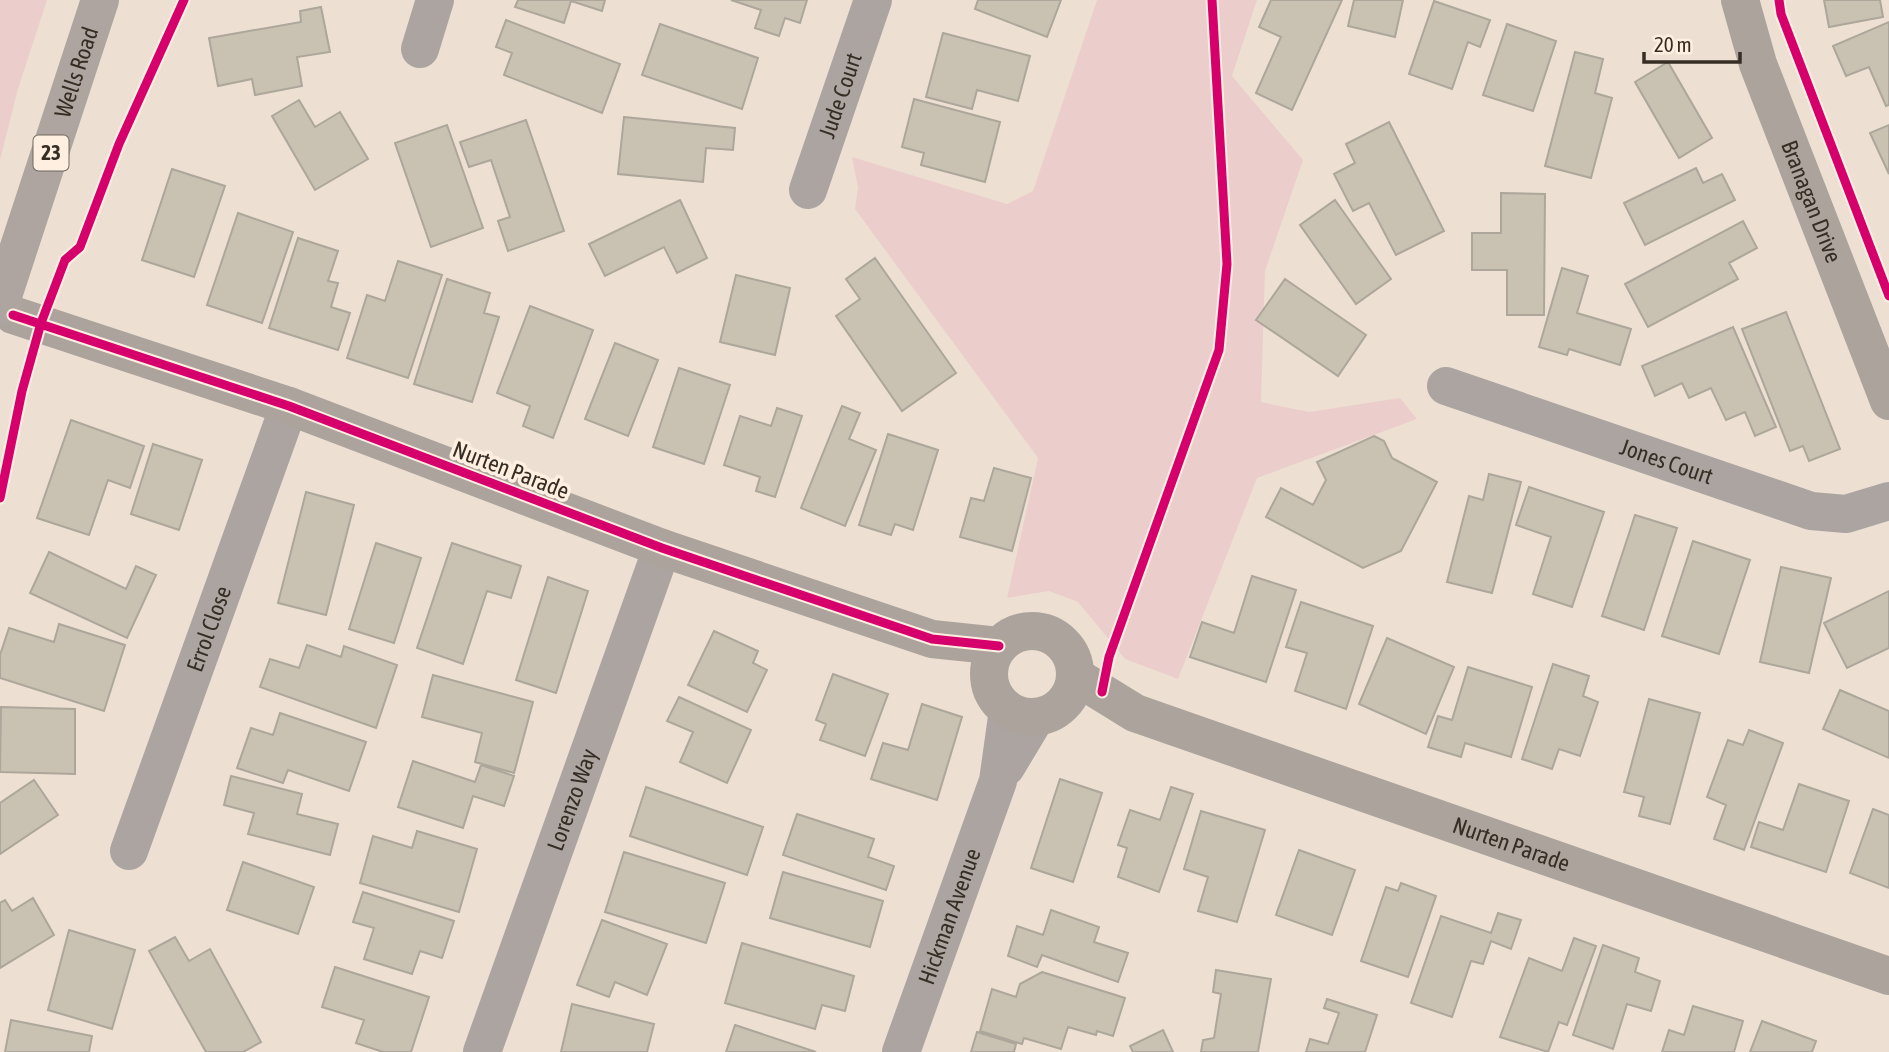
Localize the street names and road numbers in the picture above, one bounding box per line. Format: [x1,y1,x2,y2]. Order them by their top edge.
street label: Wells Road [49,24,103,121]
street label: Jude Court [814,49,867,141]
road number: 23 [34,136,68,170]
street label: Branagan Drive [1776,137,1847,266]
street label: Jones Court [1617,434,1716,489]
street label: Nurten Parade [449,436,573,504]
street label: Errol Close [182,583,236,675]
street label: Lorenzo Way [542,745,602,854]
street label: Nurten Parade [1449,812,1573,877]
street label: Hickman Avenue [913,845,986,988]

